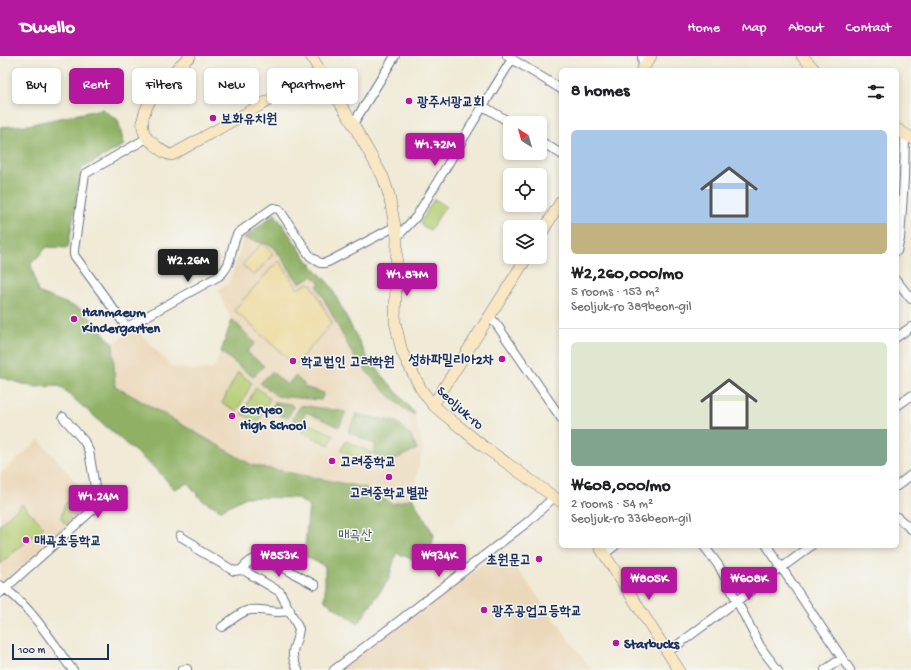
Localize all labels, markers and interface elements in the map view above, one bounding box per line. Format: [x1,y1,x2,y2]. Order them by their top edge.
text: Dwello [20,17,75,40]
text: Home [688,20,720,37]
text: Map [742,20,766,37]
text: About [788,20,824,37]
text: Contact [846,20,891,37]
chip: Buy [12,68,61,104]
chip: Rent [69,68,124,104]
chip: Filters [132,68,196,104]
chip: New [204,68,259,104]
chip: Apartment [267,68,358,104]
icon: filters [865,81,887,103]
text: 8 homes [571,82,629,102]
place label: 광주서광교회 [417,95,485,112]
marker: 광주서광교회 [404,96,414,106]
place label: 보화유치원 [221,112,277,129]
marker: 보화유치원 [208,113,218,123]
north arrow [503,116,547,160]
map controls [503,116,547,264]
pin: ₩1.72M [402,133,468,167]
text: ₩1.72M [414,138,456,153]
icon: home [693,156,765,228]
button: locate [503,168,547,212]
button: layers [503,220,547,264]
pin: ₩2.26M [155,249,221,283]
text: ₩2.26M [167,254,209,269]
pin: ₩1.87M [374,263,440,297]
text: ₩2,260,000/mo [571,265,683,285]
text: ₩1.87M [386,268,428,283]
text: 5 rooms · 153 m² [571,285,660,300]
text: Seoljuk-ro 389beon-gil [571,300,692,315]
place label: Hanmaeum Kindergarten [81,305,160,338]
marker: Hanmaeum Kindergarten [69,314,79,324]
place label: 성하파밀리아2차 [408,353,494,370]
marker: 성하파밀리아2차 [497,354,507,364]
place label: 학교법인 고려학원 [300,355,394,372]
marker: 학교법인 고려학원 [288,356,298,366]
icon: home [693,368,765,440]
street label: Seoljuk-ro [432,383,486,434]
place label: Goryeo High School [240,402,306,435]
marker: Goryeo High School [227,411,237,421]
place label: 고려중학교 [340,455,396,472]
marker: 고려중학교 [327,456,337,466]
marker: 고려중학교별관 [384,472,394,482]
text: ₩608,000/mo [571,477,671,497]
pin: ₩1.24M [65,485,131,519]
place label: 고려중학교별관 [350,486,429,503]
text: ₩1.24M [78,490,118,505]
text: 2 rooms · 54 m² [571,497,653,512]
text: Seoljuk-ro 336beon-gil [571,512,691,527]
park label: 매곡산 [338,528,373,545]
place label: 매곡초등학교 [34,534,102,551]
marker: 매곡초등학교 [21,535,31,545]
pin: ₩853K [251,544,307,578]
pin: ₩934K [411,544,467,578]
text: ₩853K [260,549,298,564]
text: ₩934K [421,549,457,564]
place label: 초원문고 [486,553,531,570]
marker: 초원문고 [534,554,544,564]
pin: ₩805K [621,567,677,601]
pin: ₩608K [721,567,777,601]
text: ₩805K [630,572,668,587]
text: ₩608K [730,572,768,587]
place label: 광주공업고등학교 [492,604,582,621]
marker: 광주공업고등학교 [479,605,489,615]
place label: Starbucks [624,637,680,654]
marker: Starbucks [611,638,621,648]
scale bar [12,642,109,661]
text: 100 m [18,645,45,657]

